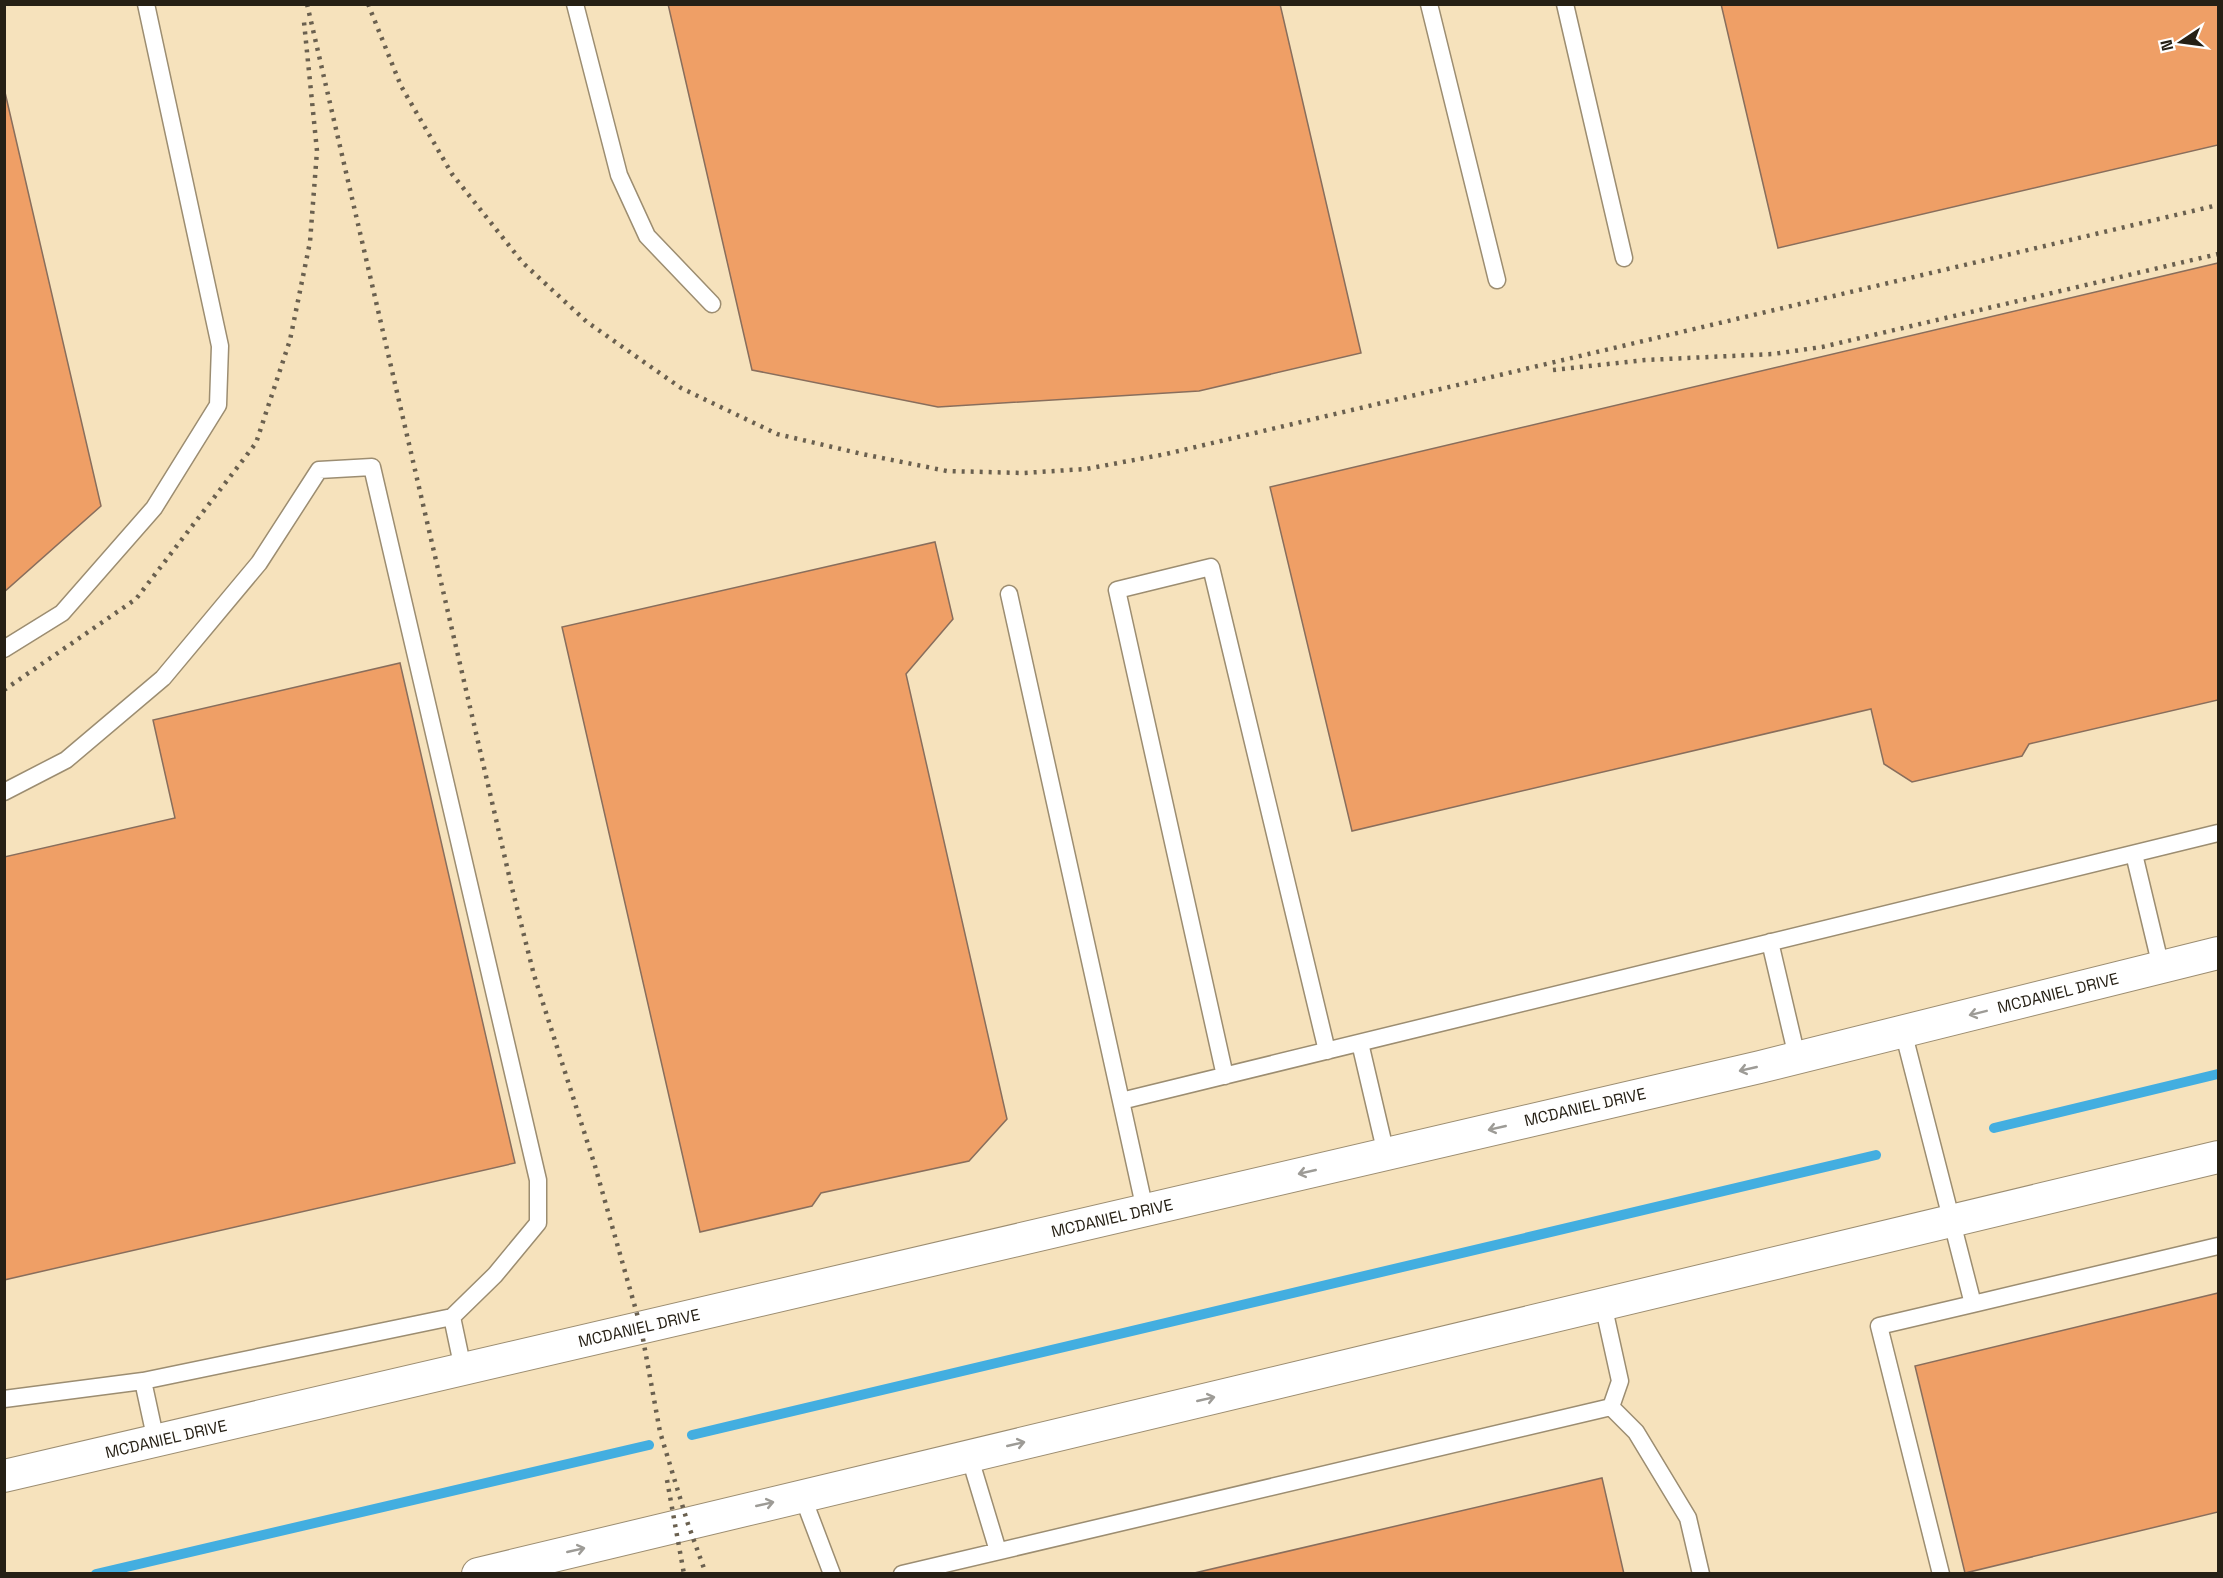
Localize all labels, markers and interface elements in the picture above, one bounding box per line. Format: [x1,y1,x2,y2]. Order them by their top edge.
north arrow [2151,12,2211,72]
text: N [2155,38,2178,53]
street label: MCDANIEL DRIVE [1995,968,2121,1018]
one-way arrow [1969,1007,1988,1019]
one-way arrow [1739,1064,1758,1076]
street label: MCDANIEL DRIVE [1522,1083,1648,1131]
one-way arrow [1488,1123,1507,1134]
one-way arrow [1298,1167,1317,1179]
street label: MCDANIEL DRIVE [1049,1194,1175,1242]
street label: MCDANIEL DRIVE [576,1304,702,1352]
one-way arrow [1196,1392,1215,1404]
street label: MCDANIEL DRIVE [103,1415,229,1463]
one-way arrow [1006,1438,1025,1450]
one-way arrow [755,1497,774,1509]
one-way arrow [566,1544,585,1556]

